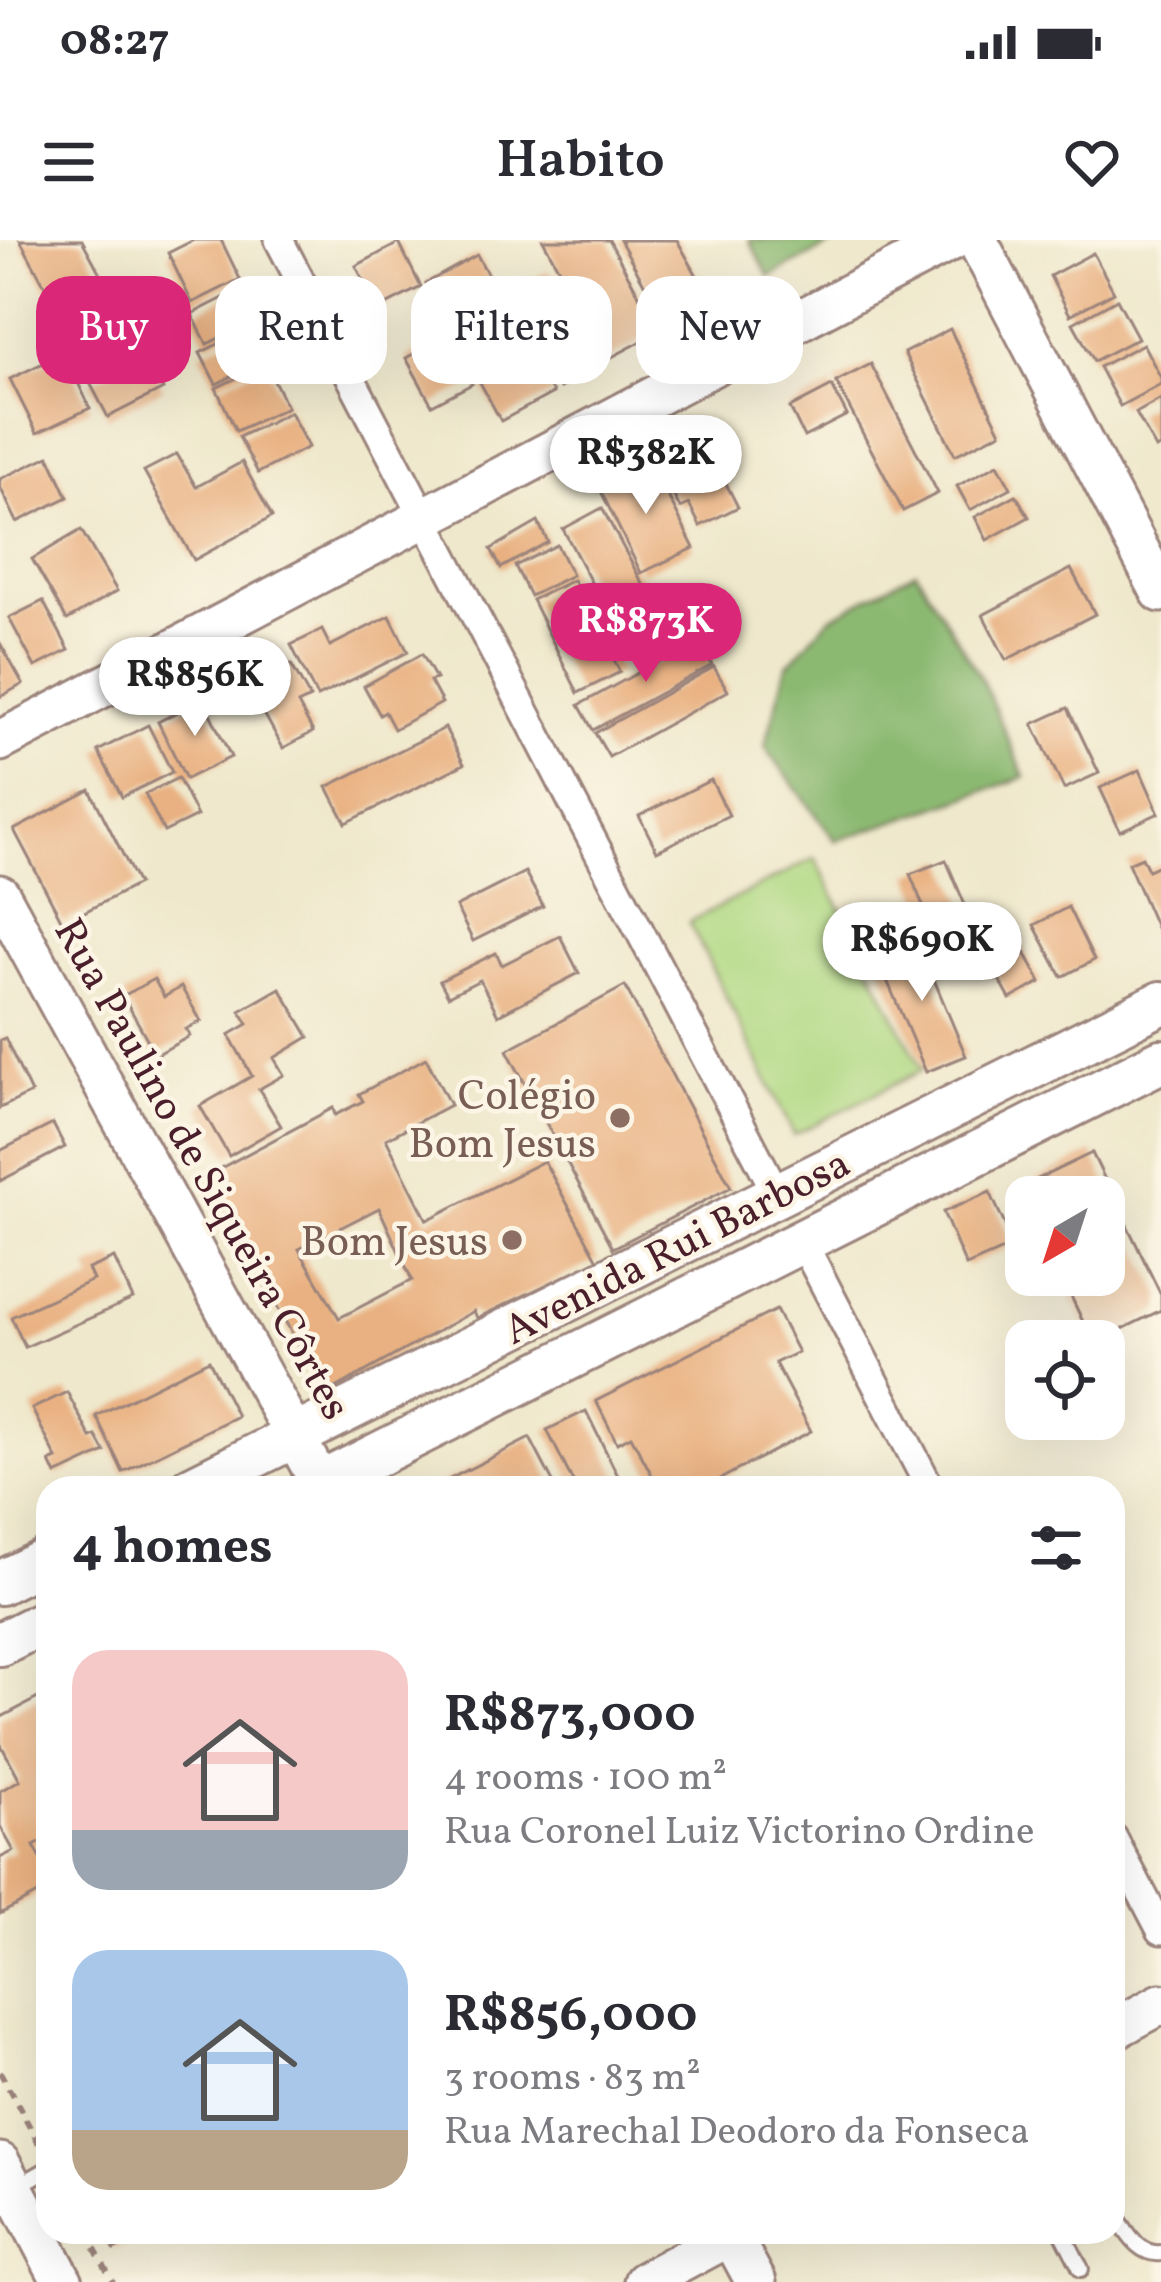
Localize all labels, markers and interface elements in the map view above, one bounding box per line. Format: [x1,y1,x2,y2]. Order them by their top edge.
text: 08:27 [60,11,169,74]
text: Habito [496,125,665,200]
icon: menu [36,129,102,195]
icon: heart [1059,129,1125,195]
chip: Buy [36,276,191,384]
chip: Rent [215,276,387,384]
chip: Filters [411,276,612,384]
chip: New [636,276,803,384]
pin: R$382K [548,415,744,517]
text: R$382K [577,427,715,481]
pin: R$873K [548,583,744,685]
text: R$873K [578,595,714,649]
pin: R$856K [97,637,293,739]
text: R$856K [126,649,264,703]
pin: R$690K [824,902,1020,1004]
street label: Rua Paulino de Siqueira Côrtes [37,909,363,1432]
text: R$690K [850,914,994,968]
place label: Colégio Bom Jesus [409,1069,596,1176]
marker: Colégio Bom Jesus [607,1105,633,1131]
street label: Avenida Rui Barbosa [495,1136,862,1362]
north arrow [1005,1176,1125,1296]
map controls [1005,1176,1125,1440]
place label: Bom Jesus [301,1215,488,1274]
marker: Bom Jesus [499,1227,525,1253]
button: locate [1005,1320,1125,1440]
text: 4 homes [72,1513,273,1584]
icon: filters [1023,1515,1089,1581]
text: R$873,000 [444,1681,696,1752]
icon: home [168,1698,312,1842]
text: 4 rooms · 100 m² [444,1752,727,1806]
text: Rua Coronel Luiz Victorino Ordine [444,1806,1034,1860]
text: R$856,000 [444,1981,698,2052]
icon: home [168,1998,312,2142]
text: 3 rooms · 83 m² [444,2052,701,2106]
text: Rua Marechal Deodoro da Fonseca [444,2106,1030,2160]

